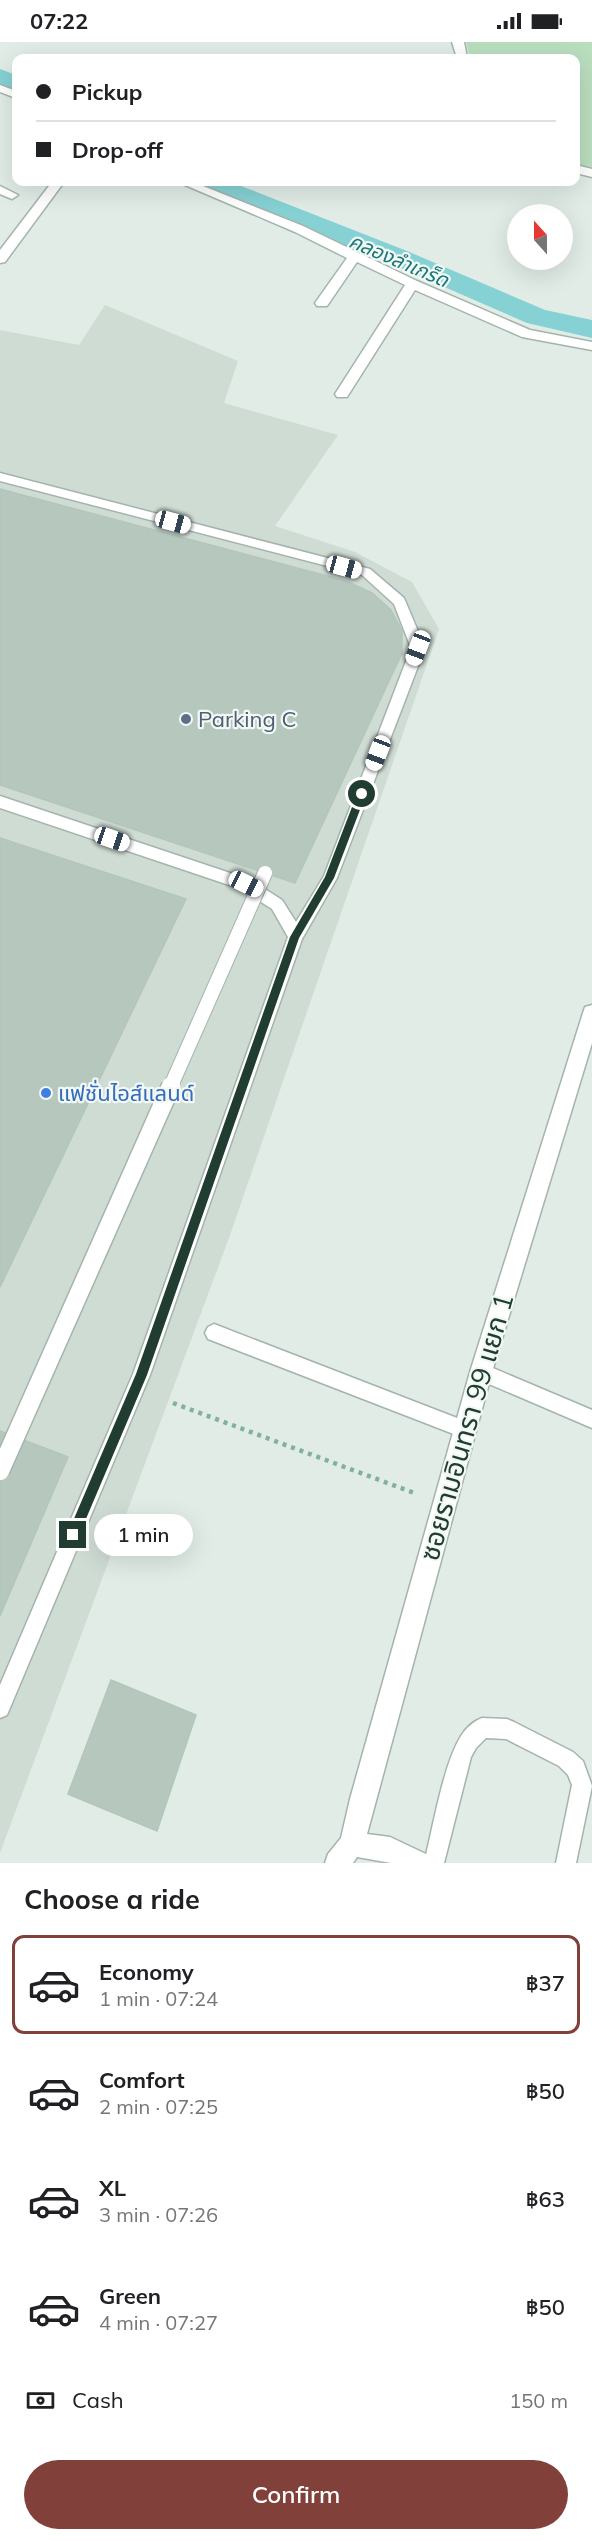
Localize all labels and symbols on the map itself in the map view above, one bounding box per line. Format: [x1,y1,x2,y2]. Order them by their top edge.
north arrow [507,204,573,270]
water label: คลองลำเกร็ด [346,228,453,292]
car [153,509,193,535]
car [324,554,364,580]
car [403,628,433,668]
place label: Parking C [198,705,297,733]
marker: Parking C [179,712,193,726]
car [363,733,393,773]
route start [348,780,375,807]
car [92,825,132,853]
car [226,868,266,900]
place label: แฟชั่นไอส์แลนด์ [58,1079,194,1107]
marker: แฟชั่นไอส์แลนด์ [39,1086,53,1100]
street label: ซอยรามอินทรา 99 แยก 1 [412,1289,520,1565]
callout: 1 min [94,1514,193,1556]
route end [59,1521,86,1548]

